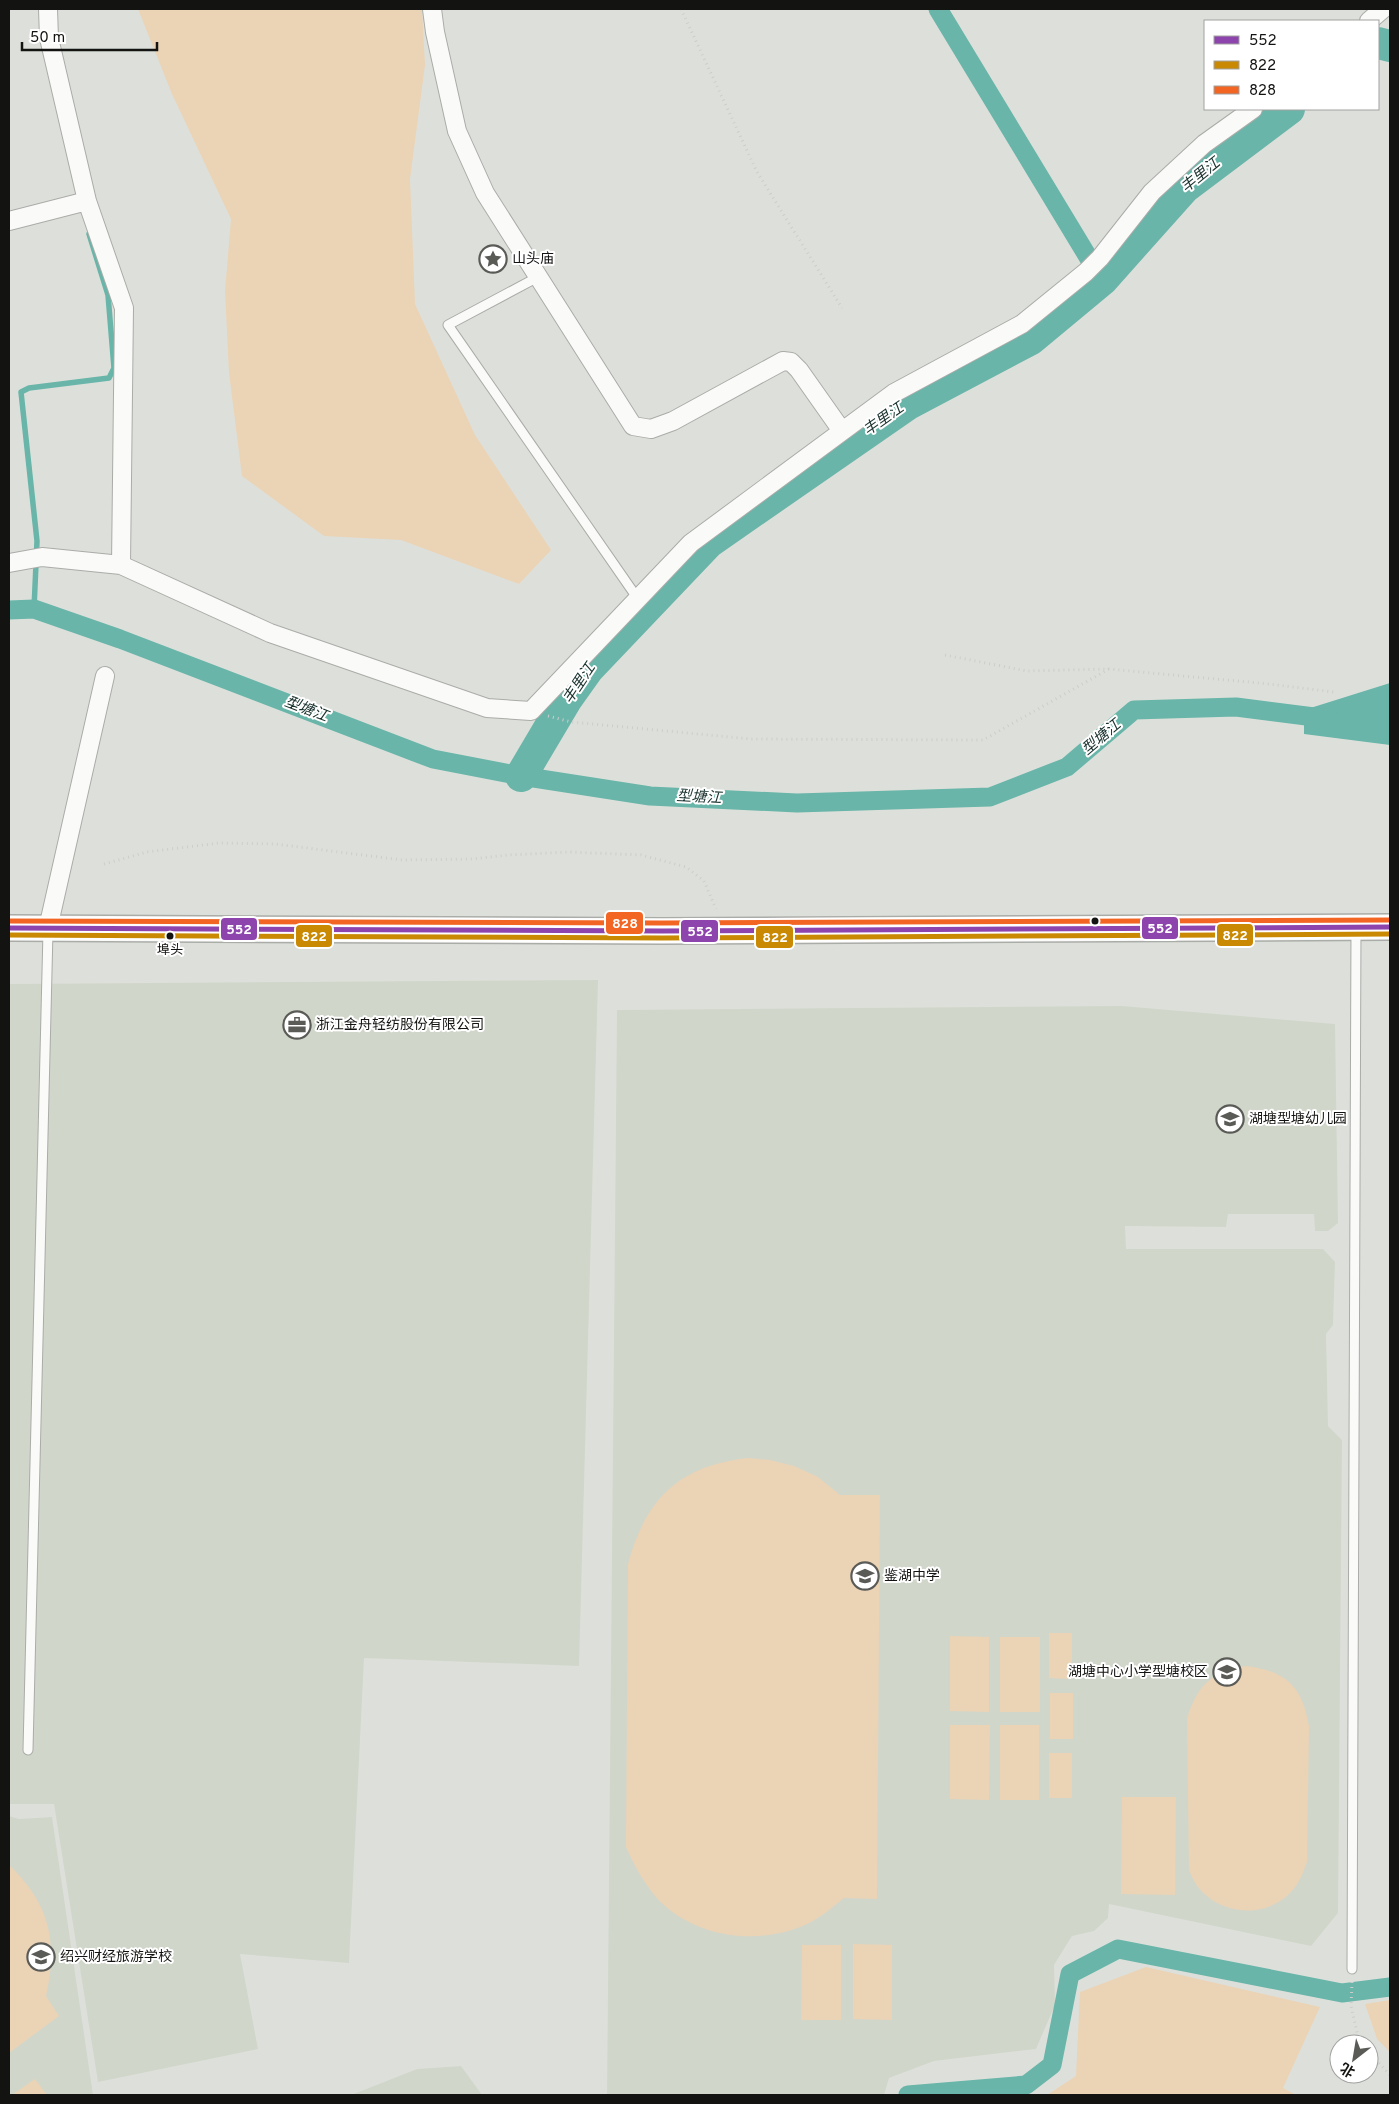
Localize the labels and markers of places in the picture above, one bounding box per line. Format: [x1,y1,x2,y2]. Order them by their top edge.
place icon: 山头庙 [478,244,508,274]
place label: 山头庙 [512,251,554,268]
unlabelled marker [1090,916,1100,926]
marker: 埠头 [165,931,175,941]
place label: 埠头 [157,942,183,959]
office icon: 浙江金舟轻纺股份有限公司 [282,1010,312,1040]
place label: 浙江金舟轻纺股份有限公司 [316,1017,484,1034]
school or university icon: 湖塘型塘幼儿园 [1215,1104,1245,1134]
place label: 湖塘型塘幼儿园 [1249,1110,1347,1128]
school or university icon: 鉴湖中学 [850,1561,880,1591]
place label: 鉴湖中学 [884,1568,940,1585]
school or university icon: 湖塘中心小学型塘校区 [1212,1657,1242,1687]
place label: 湖塘中心小学型塘校区 [1068,1663,1208,1681]
school or university icon: 绍兴财经旅游学校 [26,1942,56,1972]
place label: 绍兴财经旅游学校 [60,1948,172,1966]

